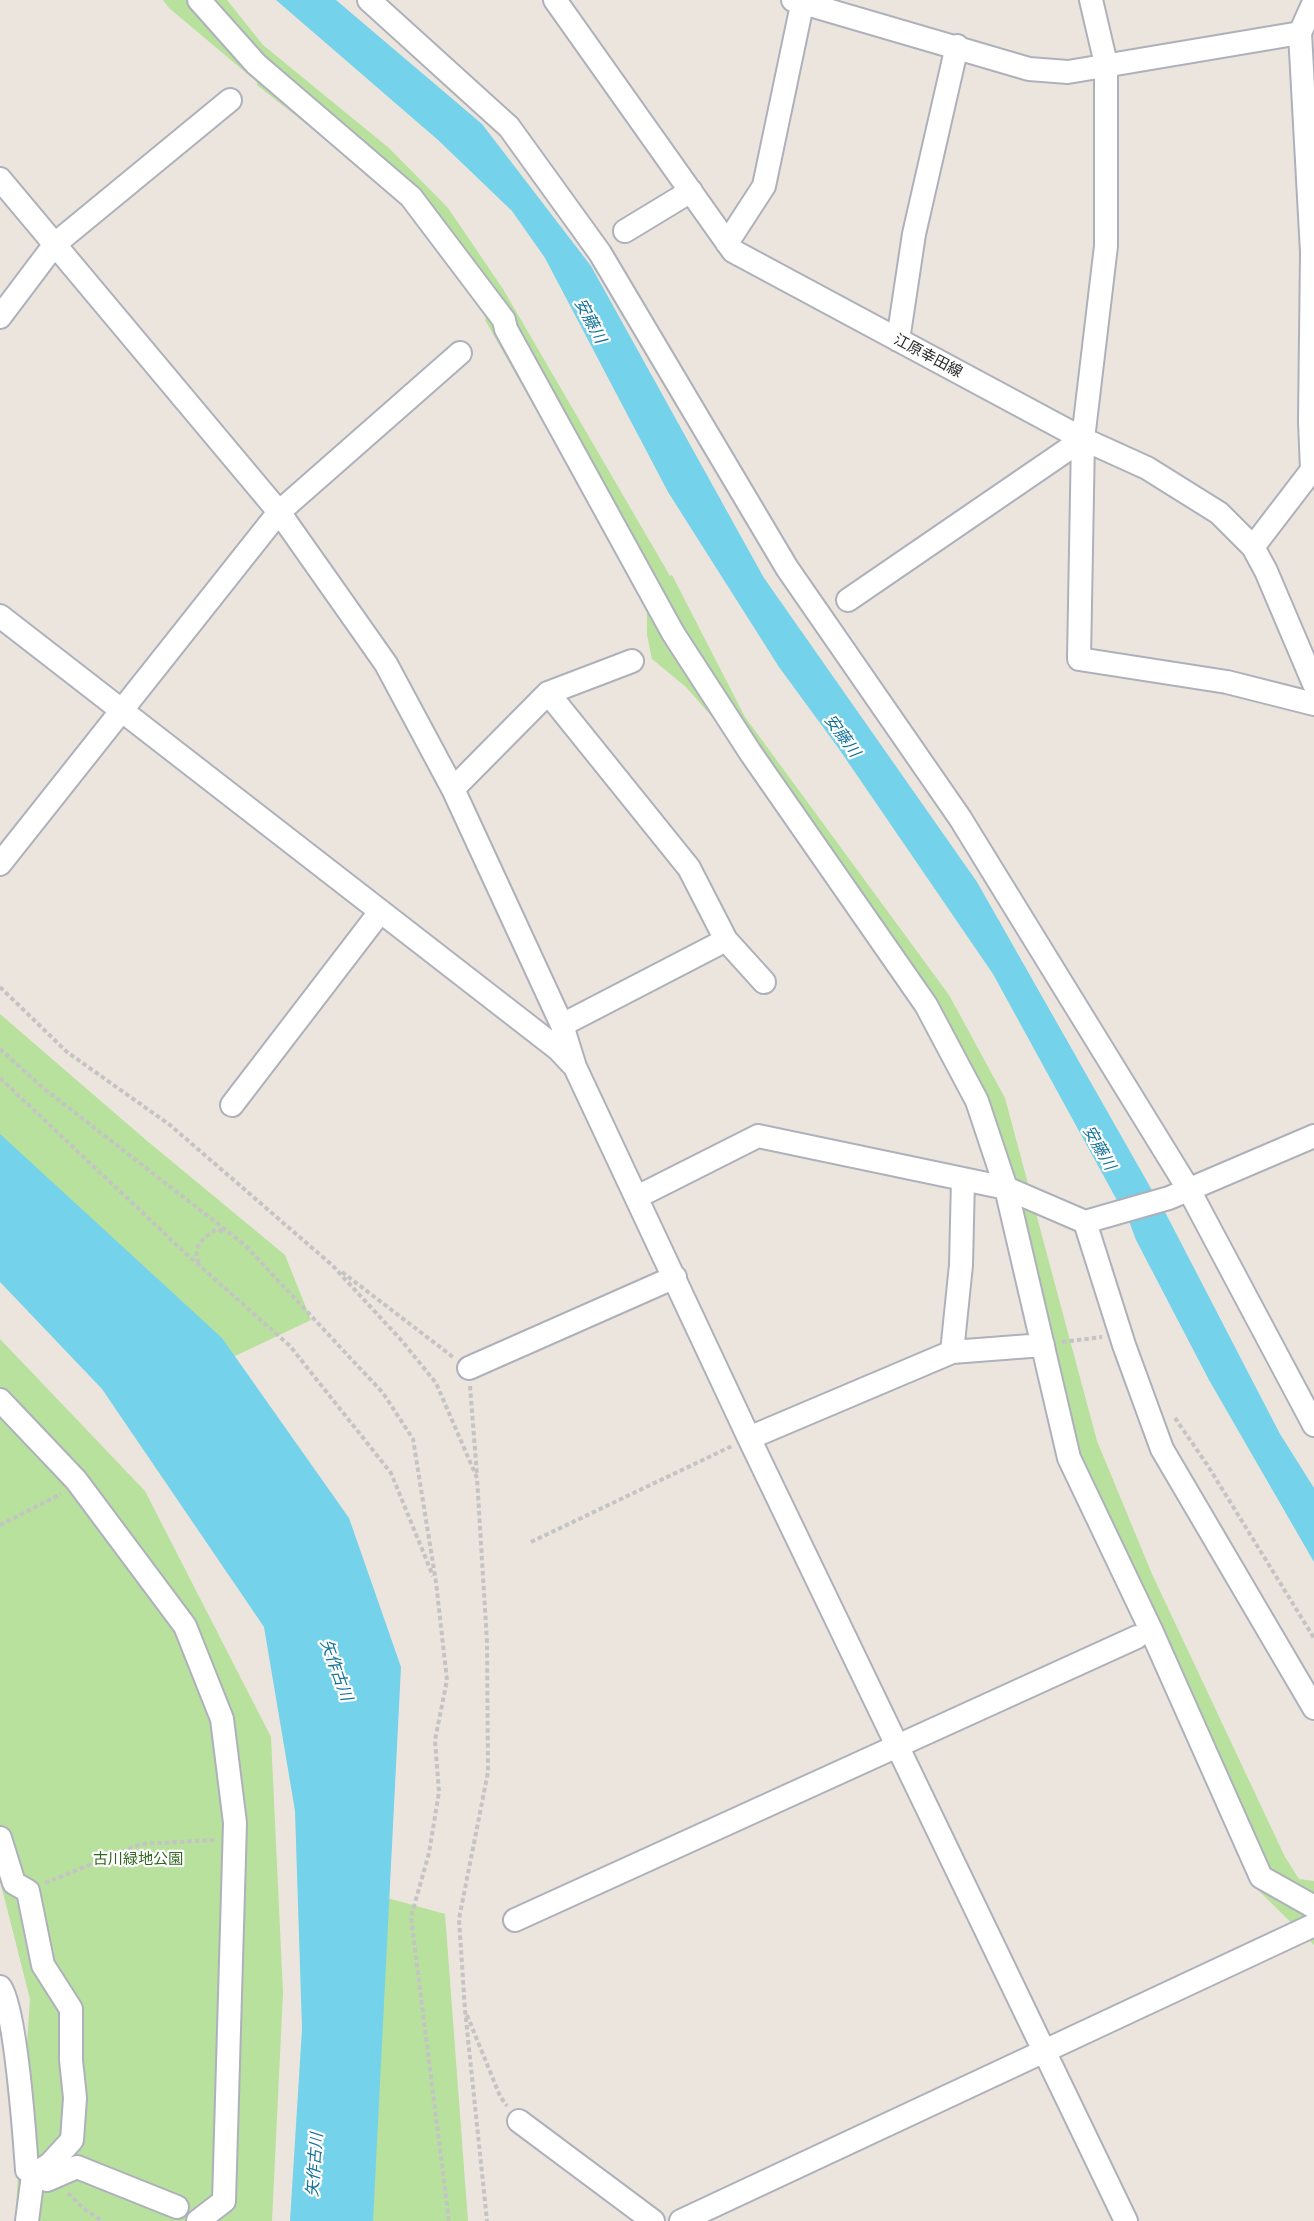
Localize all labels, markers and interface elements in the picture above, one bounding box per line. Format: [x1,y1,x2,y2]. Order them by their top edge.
water label: 安藤川 [570,295,610,347]
street label: 江原幸田線 [891,330,965,382]
water label: 安藤川 [820,711,864,761]
water label: 安藤川 [1079,1122,1119,1174]
water label: 矢作古川 [316,1637,356,1703]
park label: 古川緑地公園 [93,1850,183,1868]
water label: 矢作古川 [303,2132,327,2198]

